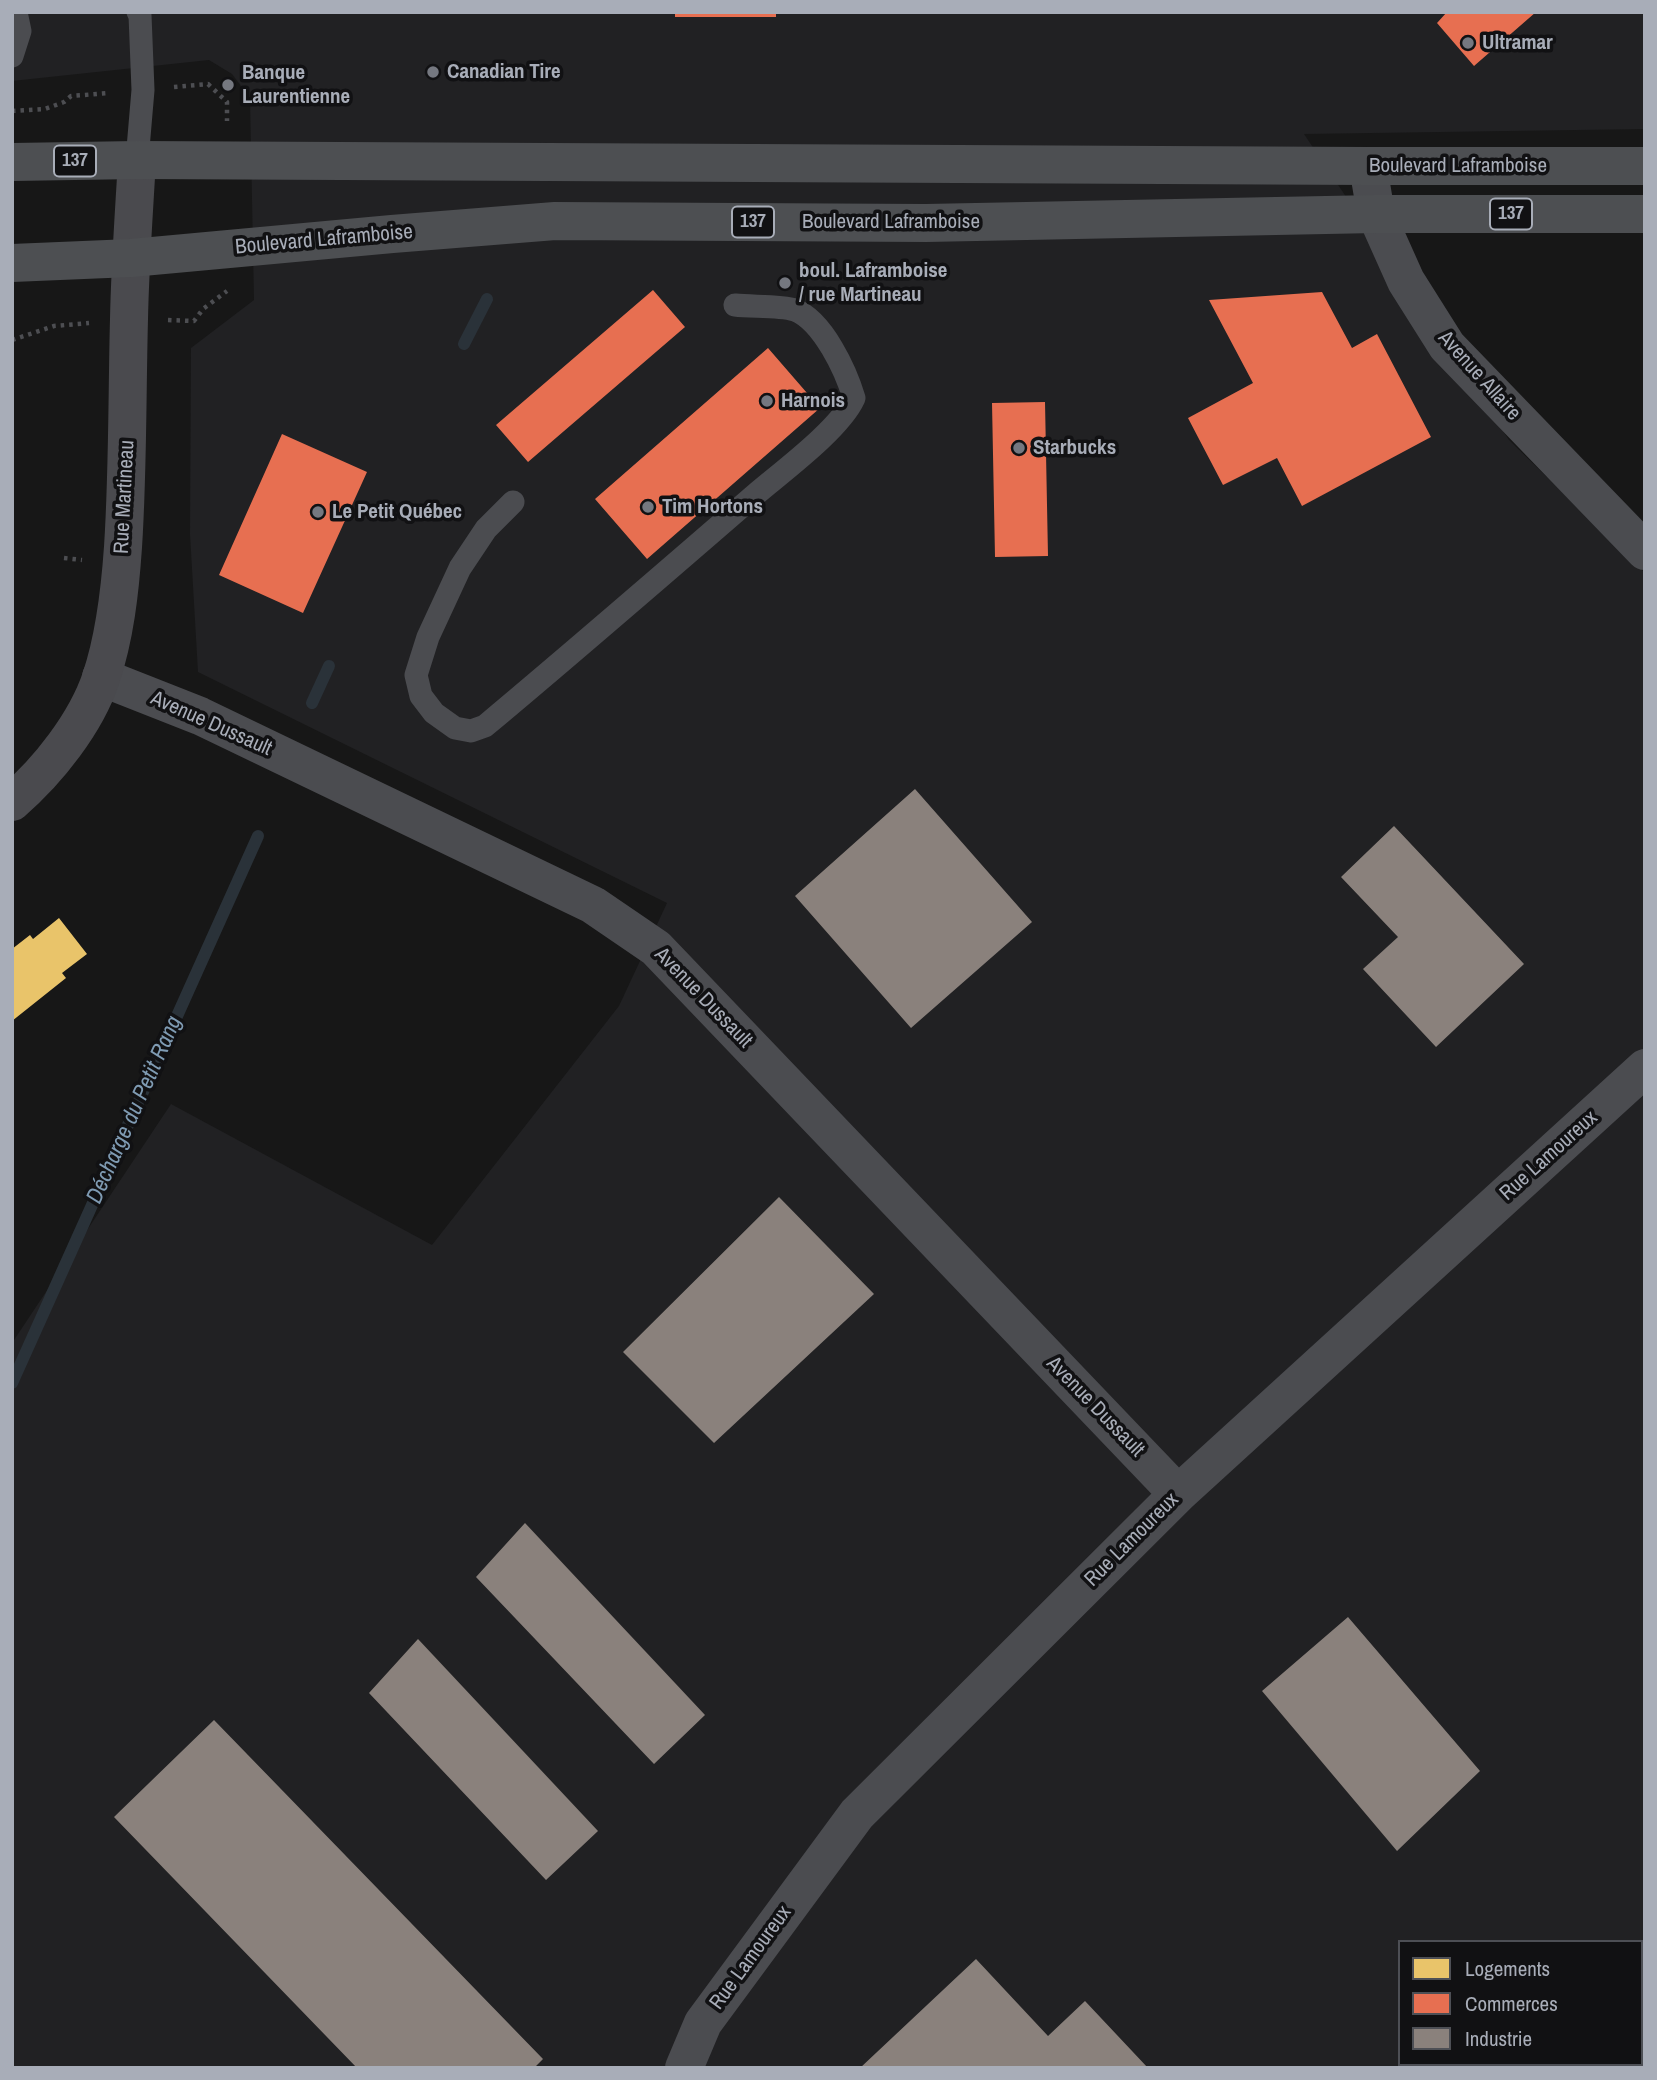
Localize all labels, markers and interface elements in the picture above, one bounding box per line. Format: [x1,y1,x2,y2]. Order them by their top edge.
place label: Ultramar [1482,30,1553,56]
marker: Ultramar [1460,35,1476,51]
place label: Canadian Tire [447,59,561,85]
place label: Banque Laurentienne [242,60,350,110]
marker: Canadian Tire [425,64,441,80]
marker: Banque Laurentienne [220,77,236,93]
road number: 137 [54,146,96,176]
street label: Boulevard Laframboise [1369,153,1547,179]
road number: 137 [1490,198,1532,230]
road number: 137 [732,206,774,238]
street label: Boulevard Laframboise [802,209,980,235]
street label: Boulevard Laframboise [234,220,414,260]
place label: boul. Laframboise / rue Martineau [799,258,947,308]
marker: boul. Laframboise / rue Martineau [777,275,793,291]
street label: Avenue Allaire [1432,326,1526,426]
place label: Harnois [781,388,845,414]
marker: Harnois [759,393,775,409]
place label: Starbucks [1033,435,1116,461]
street label: Rue Martineau [109,439,141,555]
marker: Starbucks [1011,440,1027,456]
place label: Tim Hortons [662,494,763,520]
place label: Le Petit Québec [332,499,462,525]
marker: Tim Hortons [640,499,656,515]
marker: Le Petit Québec [310,504,326,520]
street label: Avenue Dussault [147,686,275,762]
street label: Avenue Dussault [649,943,757,1053]
water label: Décharge du Petit Rang [81,1012,189,1208]
street label: Rue Lamoureux [1495,1106,1603,1206]
street label: Avenue Dussault [1041,1352,1149,1462]
street label: Rue Lamoureux [1080,1488,1184,1592]
street label: Rue Lamoureux [705,1901,797,2015]
legend [1398,1940,1643,2066]
text: Logements [1465,1954,1550,1983]
text: Commerces [1465,1989,1558,2018]
text: Industrie [1465,2024,1532,2053]

